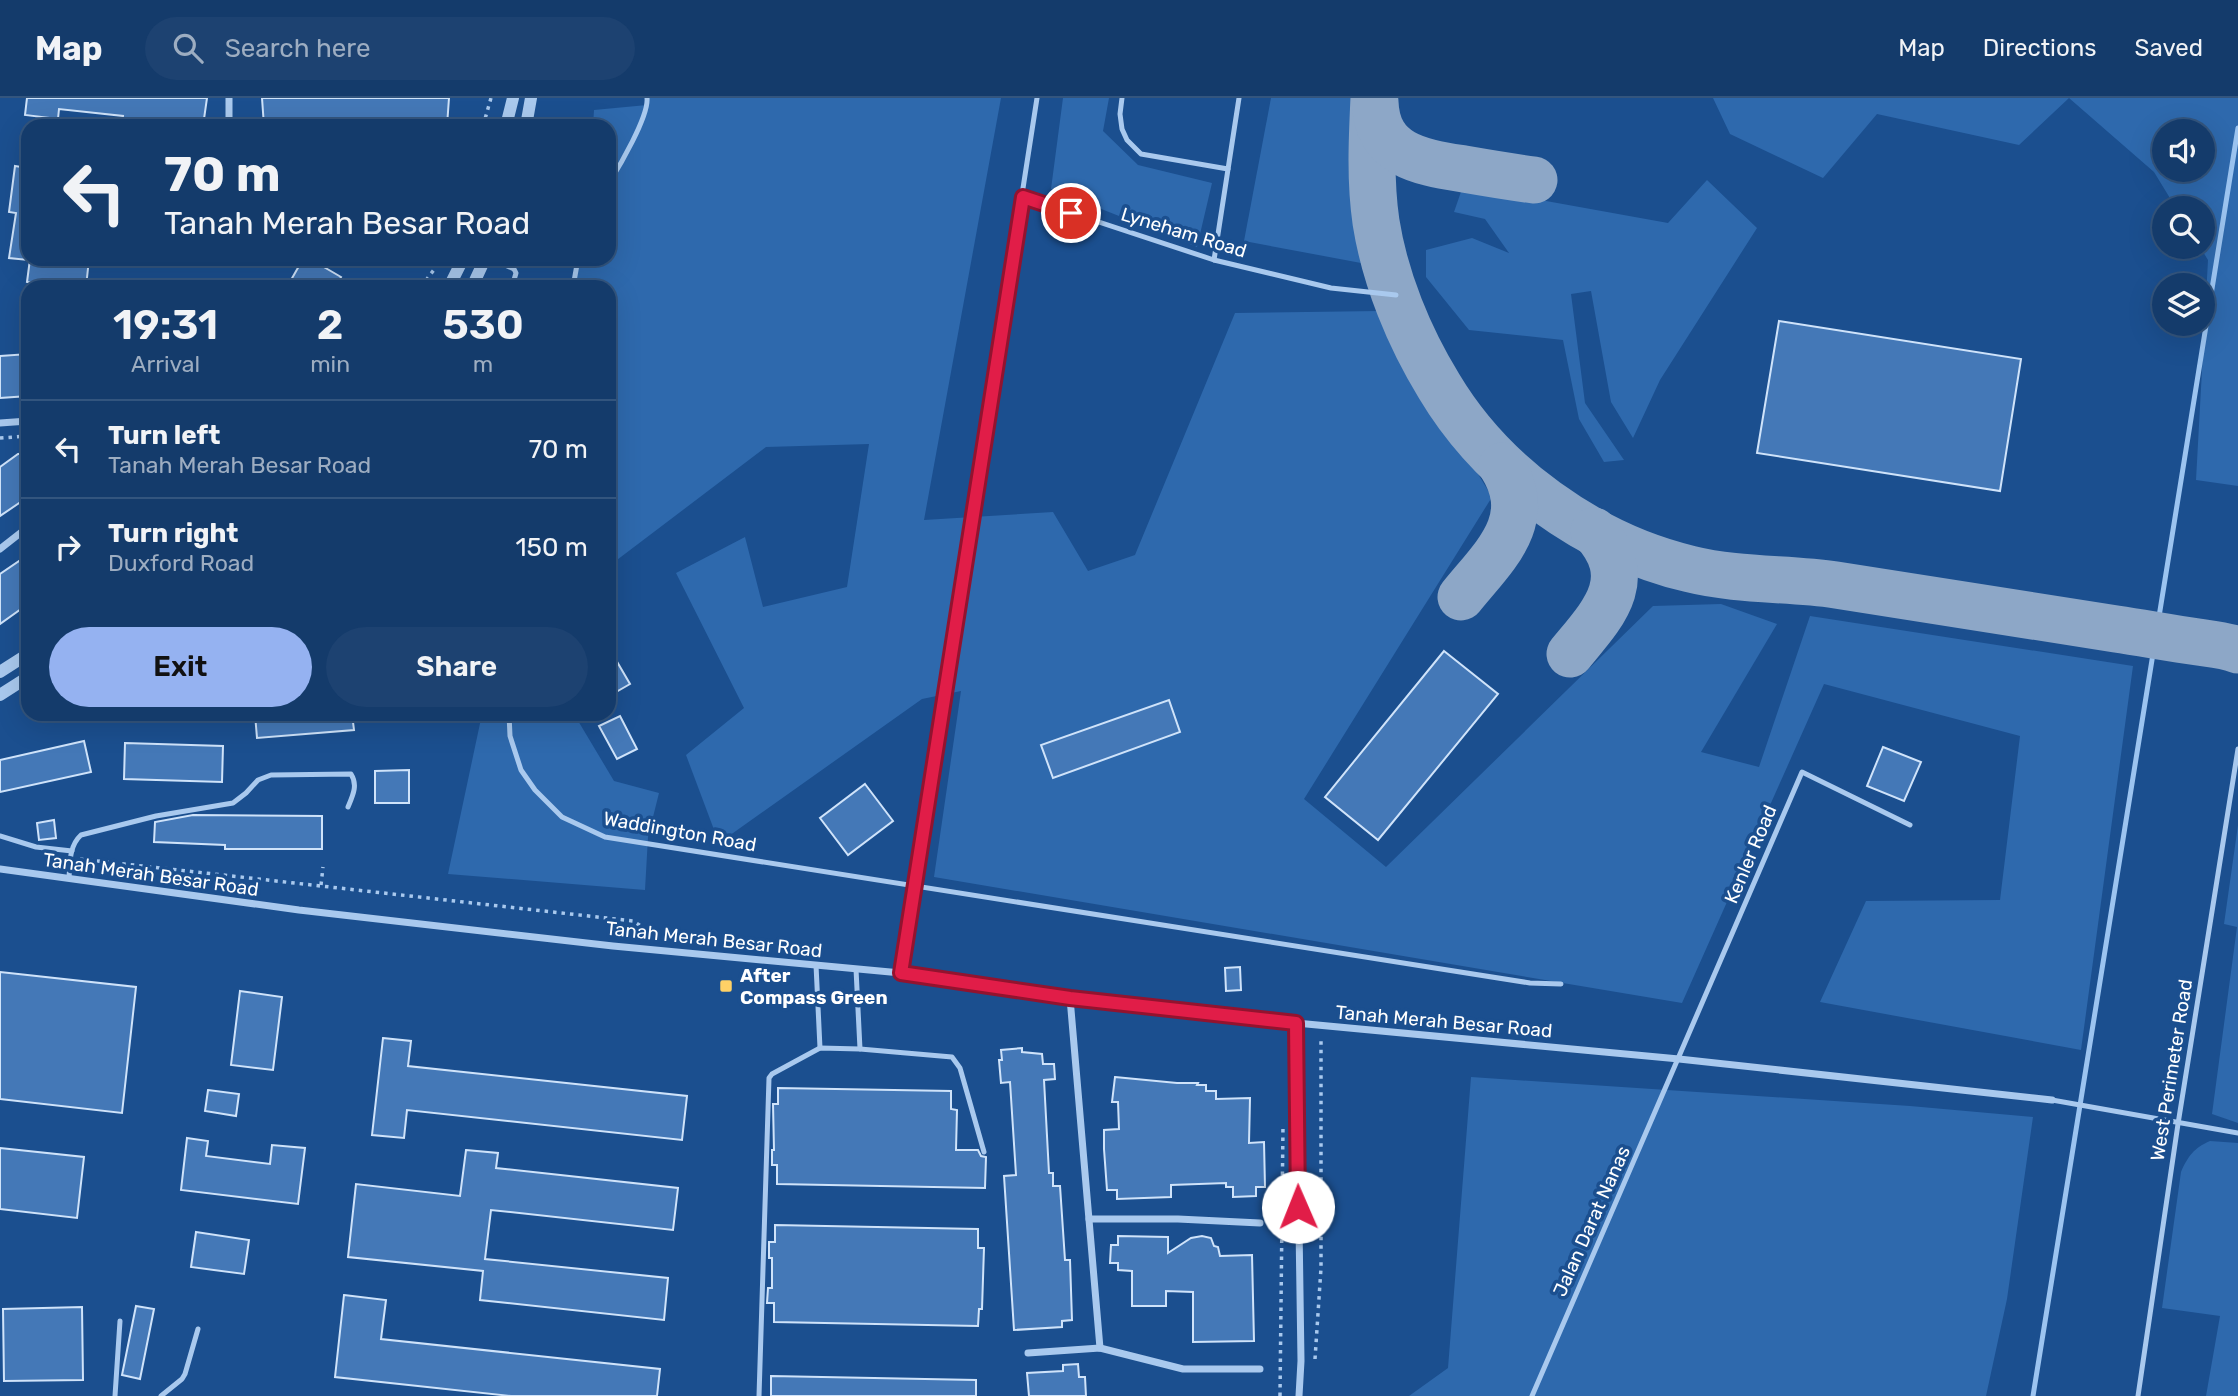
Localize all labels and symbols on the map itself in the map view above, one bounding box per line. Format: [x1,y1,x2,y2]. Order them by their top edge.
pin [1041,183,1101,243]
street label: Lyneham Road [1118,202,1249,263]
street label: Kenler Road [1719,801,1782,907]
street label: Waddington Road [602,807,758,856]
street label: Tanah Merah Besar Road [42,848,260,901]
street label: Tanah Merah Besar Road [605,917,823,962]
place label: After Compass Green [740,964,888,1009]
marker: After Compass Green [718,978,734,994]
street label: West Perimeter Road [2146,978,2197,1163]
street label: Tanah Merah Besar Road [1335,1001,1553,1042]
street label: Jalan Darat Nanas [1548,1142,1635,1300]
position arrow [1261,1170,1335,1244]

